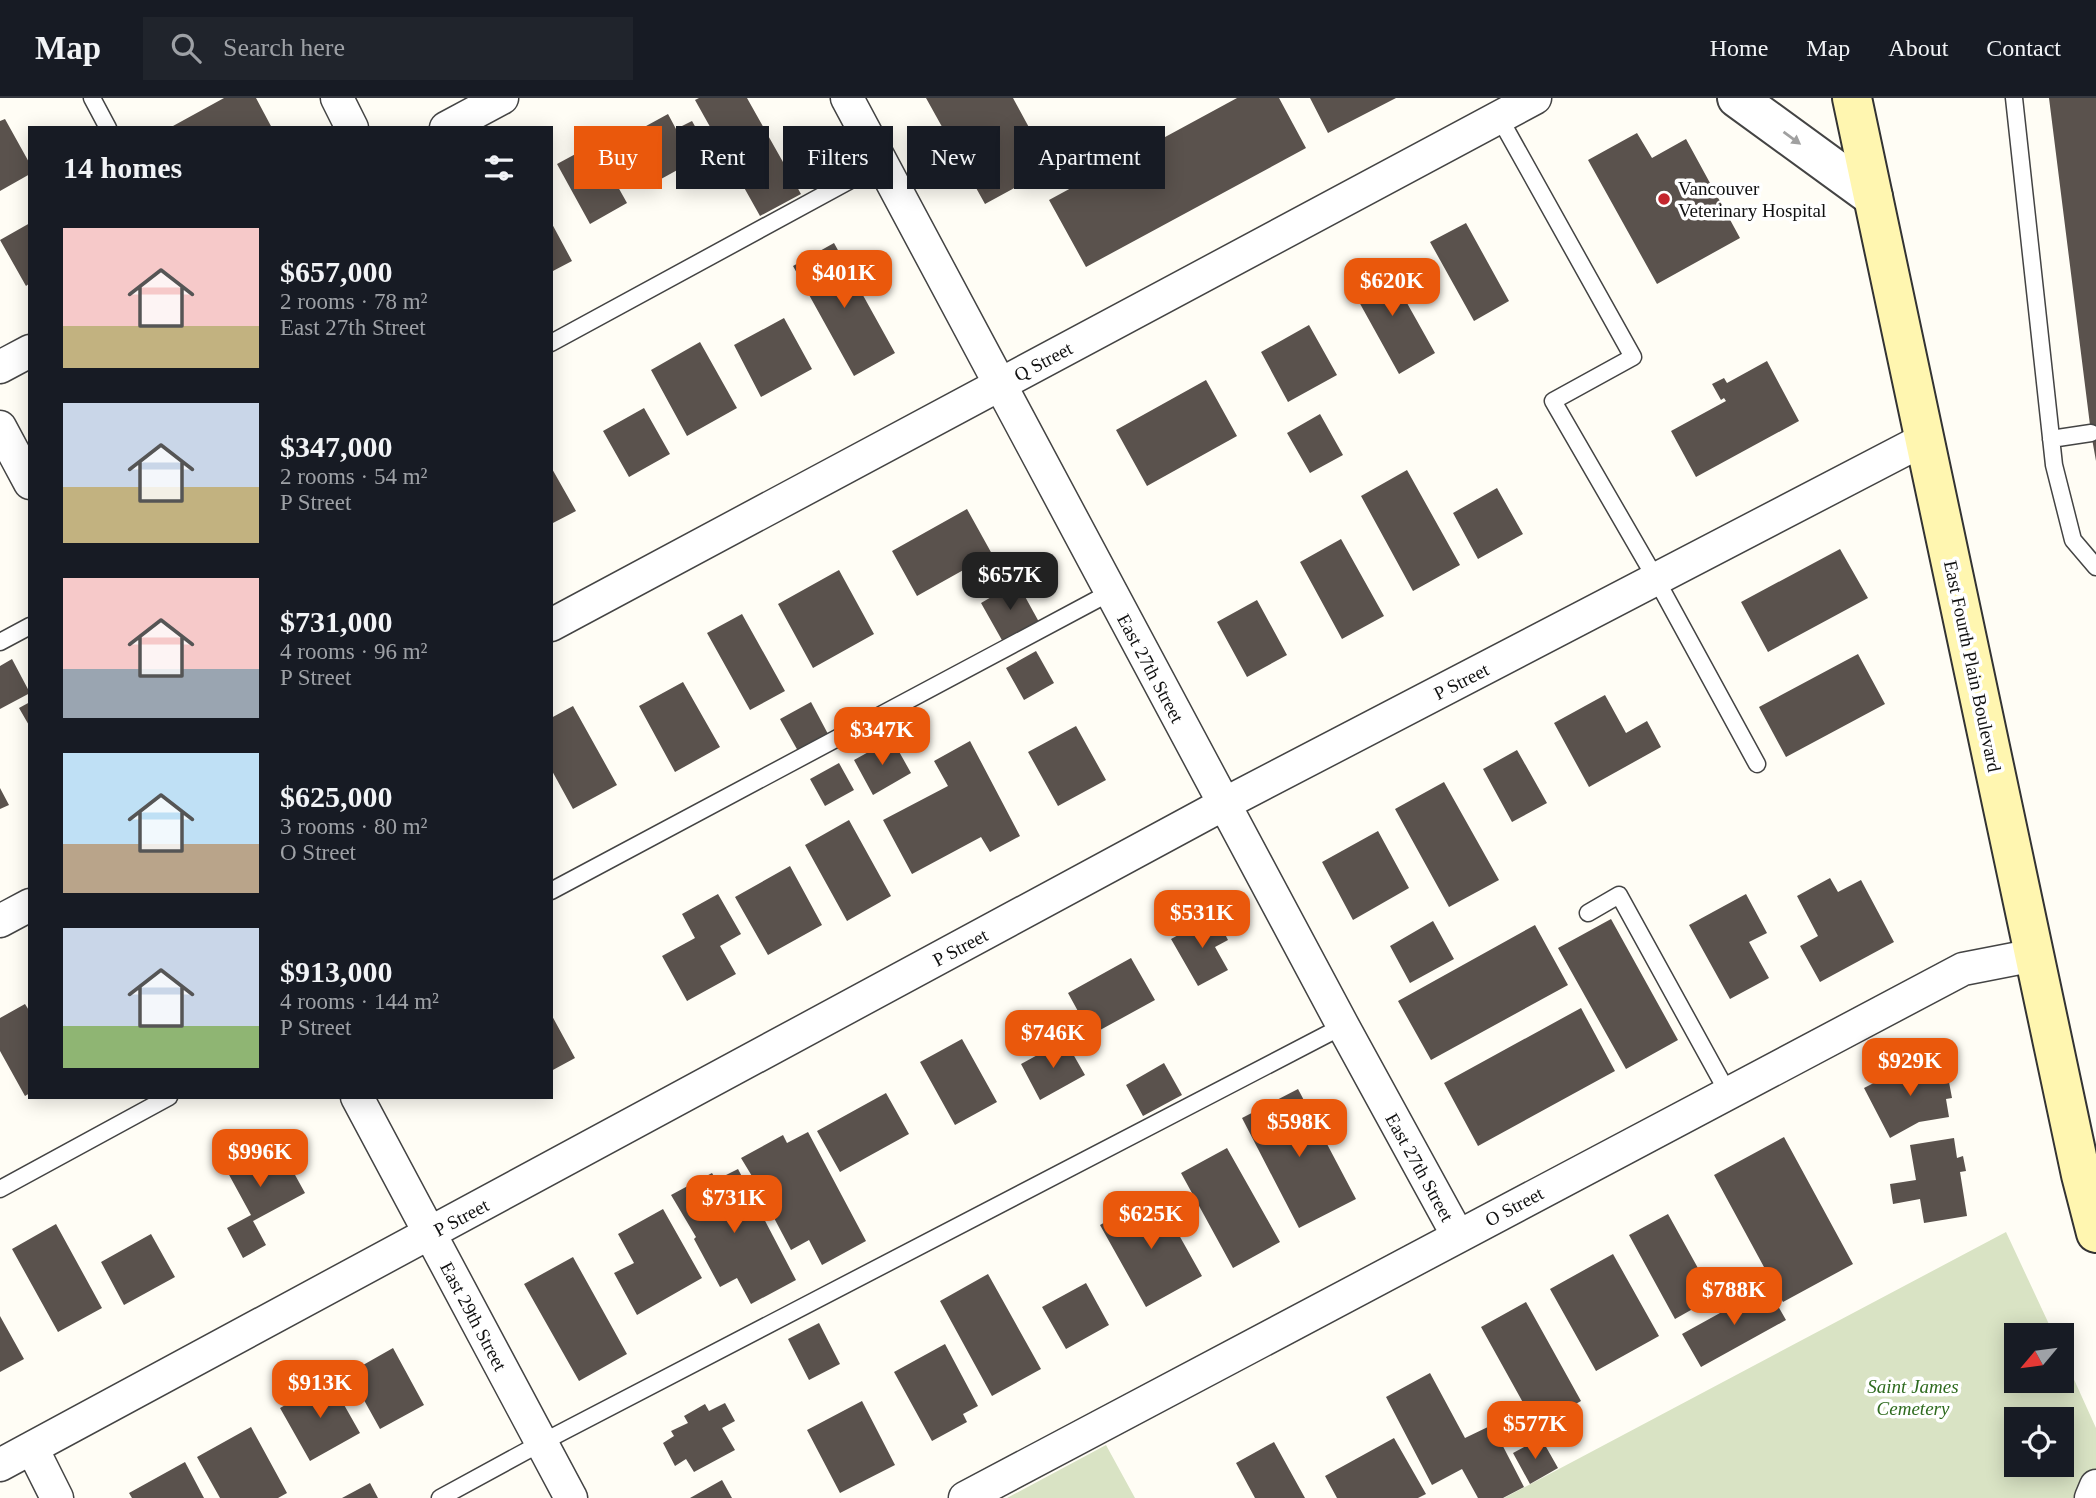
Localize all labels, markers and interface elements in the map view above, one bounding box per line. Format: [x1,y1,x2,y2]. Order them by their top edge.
search box [143,17,633,80]
icon: search [167,29,205,67]
text: Map [35,30,101,66]
text: Search here [223,33,345,62]
text: Home [1710,35,1768,61]
text: Map [1806,35,1850,61]
text: About [1888,35,1948,61]
text: Contact [1986,35,2061,61]
chip: Buy [574,126,662,189]
chip: Rent [676,126,769,189]
chip: Filters [783,126,893,189]
chip: New [907,126,1000,189]
chip: Apartment [1014,126,1165,189]
one-way arrow [1783,131,1802,145]
icon: filters [480,149,518,187]
text: 14 homes [63,151,182,184]
place label: Vancouver Veterinary Hospital [1678,178,1826,221]
marker: Vancouver Veterinary Hospital [1656,191,1672,207]
pin: $401K [795,250,893,310]
text: $657,000 [280,255,393,288]
icon: home [119,256,203,340]
pin: $620K [1343,258,1441,318]
text: $401K [812,260,876,285]
text: $620K [1360,268,1424,293]
text: 2 rooms · 78 m² [280,289,427,314]
text: East 27th Street [280,315,426,340]
street label: Q Street [1011,337,1077,385]
text: $347,000 [280,430,393,463]
icon: home [119,431,203,515]
text: 2 rooms · 54 m² [280,464,427,489]
text: P Street [280,490,351,515]
pin: $657K [961,552,1059,612]
street label: East Fourth Plain Boulevard [1940,558,2005,774]
text: $657K [978,562,1042,587]
text: $731,000 [280,605,393,638]
icon: home [119,606,203,690]
street label: East 27th Street [1113,610,1188,727]
text: 4 rooms · 96 m² [280,639,427,664]
street label: P Street [1430,658,1493,704]
text: P Street [280,665,351,690]
pin: $347K [833,708,931,767]
text: $347K [850,717,914,742]
text: $625,000 [280,780,393,813]
icon: home [119,781,203,865]
text: 3 rooms · 80 m² [280,814,427,839]
text: O Street [280,840,356,865]
pin: $531K [1153,890,1251,950]
text: $531K [1170,900,1234,925]
street label: P Street [929,924,992,971]
text: $913,000 [280,955,393,988]
icon: home [119,956,203,1040]
text: 4 rooms · 144 m² [280,989,439,1014]
pin: $746K [1004,1010,1102,1070]
text: P Street [280,1015,351,1040]
text: $746K [1021,1020,1085,1045]
pin: $929K [1861,1038,1959,1098]
text: $929K [1878,1048,1942,1073]
pin: $598K [1250,1100,1348,1159]
text: $598K [1267,1109,1331,1134]
street label: East 27th Street [1381,1110,1458,1226]
pin: $996K [211,1130,309,1189]
text: $996K [228,1139,292,1164]
pin: $731K [685,1176,783,1235]
street label: O Street [1482,1182,1548,1230]
text: $731K [702,1185,766,1210]
pin: $625K [1102,1192,1200,1251]
street label: P Street [430,1194,493,1241]
text: $625K [1119,1201,1183,1226]
street label: East 29th Street [436,1258,511,1375]
pin: $788K [1685,1268,1783,1327]
text: $788K [1702,1277,1766,1302]
north arrow [2004,1323,2074,1393]
map controls [2004,1323,2074,1477]
pin: $913K [271,1360,369,1420]
text: $913K [288,1370,352,1395]
park label: Saint James Cemetery [1867,1376,1959,1419]
pin: $577K [1486,1402,1584,1461]
button: locate [2004,1407,2074,1477]
text: $577K [1503,1411,1567,1436]

